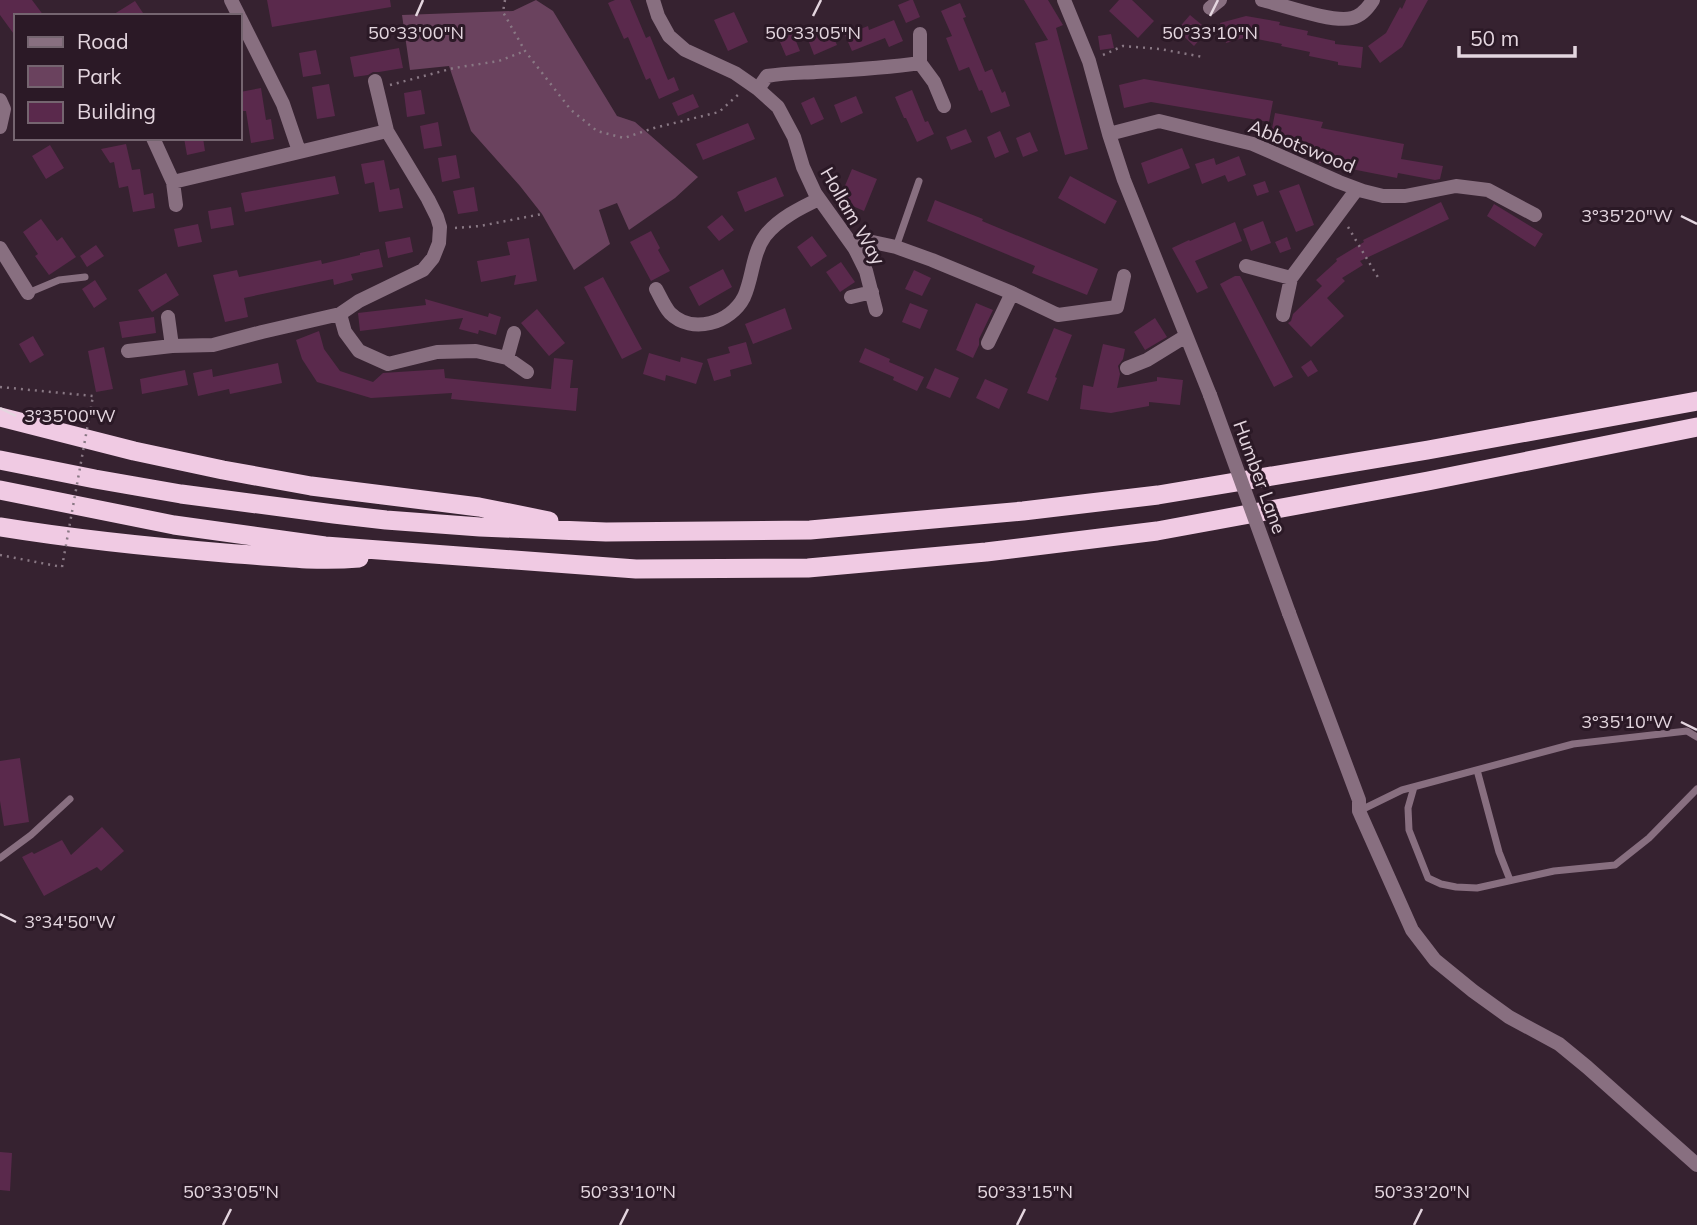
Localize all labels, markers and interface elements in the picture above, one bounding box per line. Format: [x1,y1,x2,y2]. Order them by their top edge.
legend [14,14,242,140]
scale bar [1459,14,1574,58]
text: 50°33'00"N [368,21,464,44]
text: 50°33'05"N [765,21,861,44]
text: 50°33'10"N [1162,21,1258,44]
text: 50 m [1470,25,1519,51]
text: Road [77,28,128,54]
text: Park [77,63,121,89]
text: Building [77,98,156,124]
street label: Abbotswood [1245,114,1359,178]
street label: Hollam Way [815,163,891,269]
text: 3°35'20"W [1581,204,1673,227]
text: 3°35'00"W [24,404,116,427]
street label: Humber Lane [1228,417,1292,537]
text: 3°35'10"W [1581,710,1673,733]
text: 3°34'50"W [24,910,116,933]
text: 50°33'05"N [183,1180,279,1203]
text: 50°33'10"N [580,1180,676,1203]
text: 50°33'15"N [977,1180,1073,1203]
text: 50°33'20"N [1374,1180,1470,1203]

